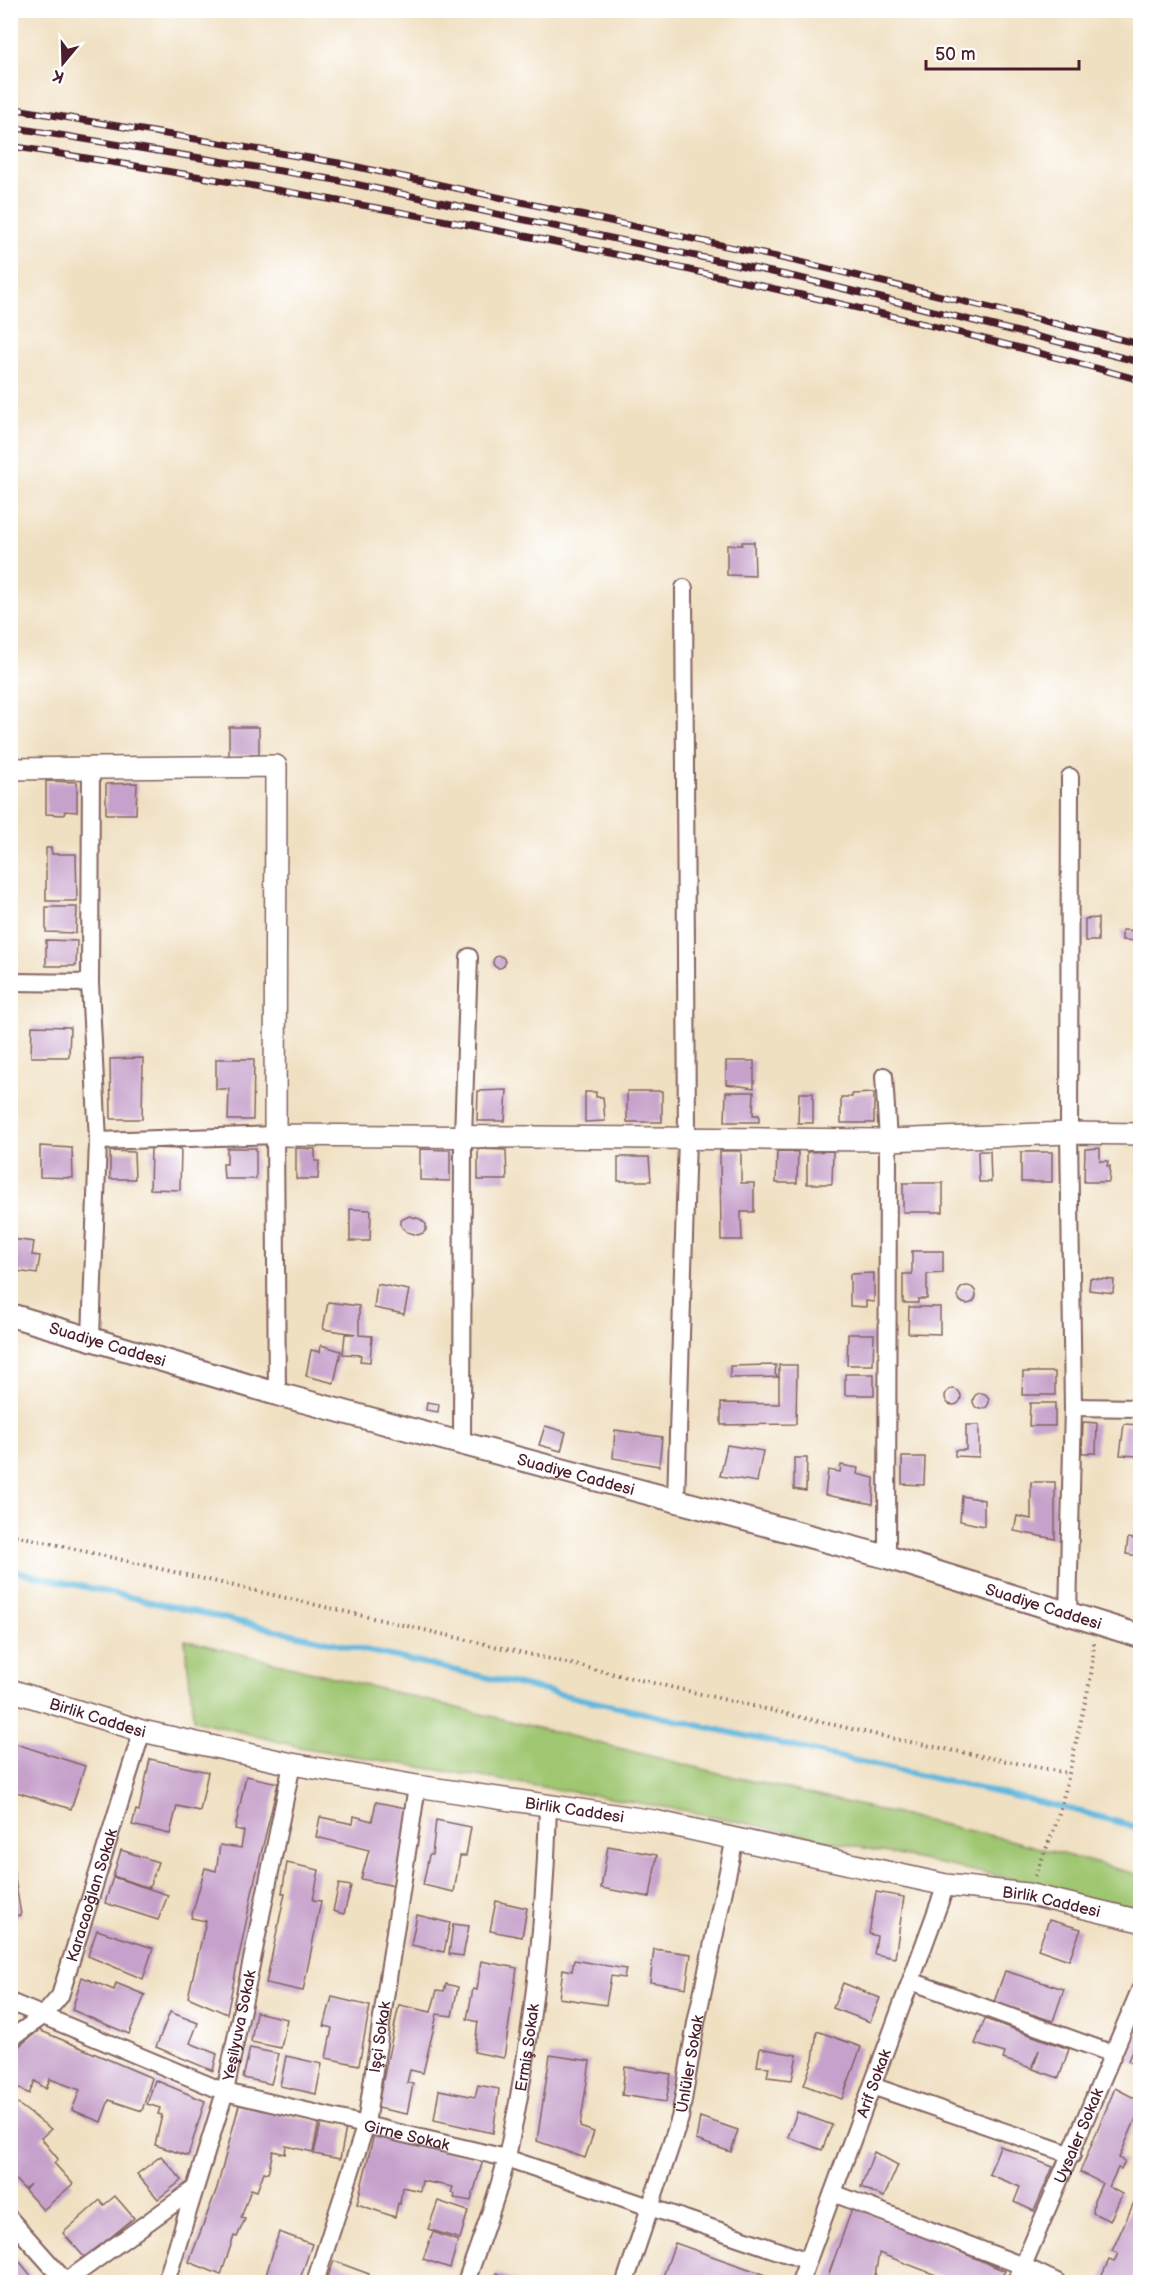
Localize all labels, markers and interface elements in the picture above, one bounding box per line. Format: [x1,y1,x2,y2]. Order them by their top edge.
north arrow [33,33,93,93]
scale bar [926,33,1079,71]
text: 50 m [935,44,976,65]
text: K [50,65,67,87]
street label: Suadiye Caddesi [47,1319,168,1372]
street label: Suadiye Caddesi [515,1451,636,1500]
street label: Suadiye Caddesi [983,1580,1104,1634]
street label: Birlik Caddesi [47,1695,147,1743]
street label: Birlik Caddesi [524,1794,625,1827]
street label: Karacaoğlan Sokak [63,1827,122,1965]
street label: Birlik Caddesi [1001,1883,1102,1922]
street label: Yeşilyuva Sokak [219,1968,261,2084]
street label: İşçi Sokak [364,2000,395,2074]
street label: Ermiş Sokak [512,2002,544,2093]
street label: Ünlüler Sokak [671,2013,708,2114]
street label: Arif Sokak [853,2047,896,2120]
street label: Uysaler Sokak [1051,2086,1108,2187]
street label: Girne Sokak [362,2117,451,2155]

